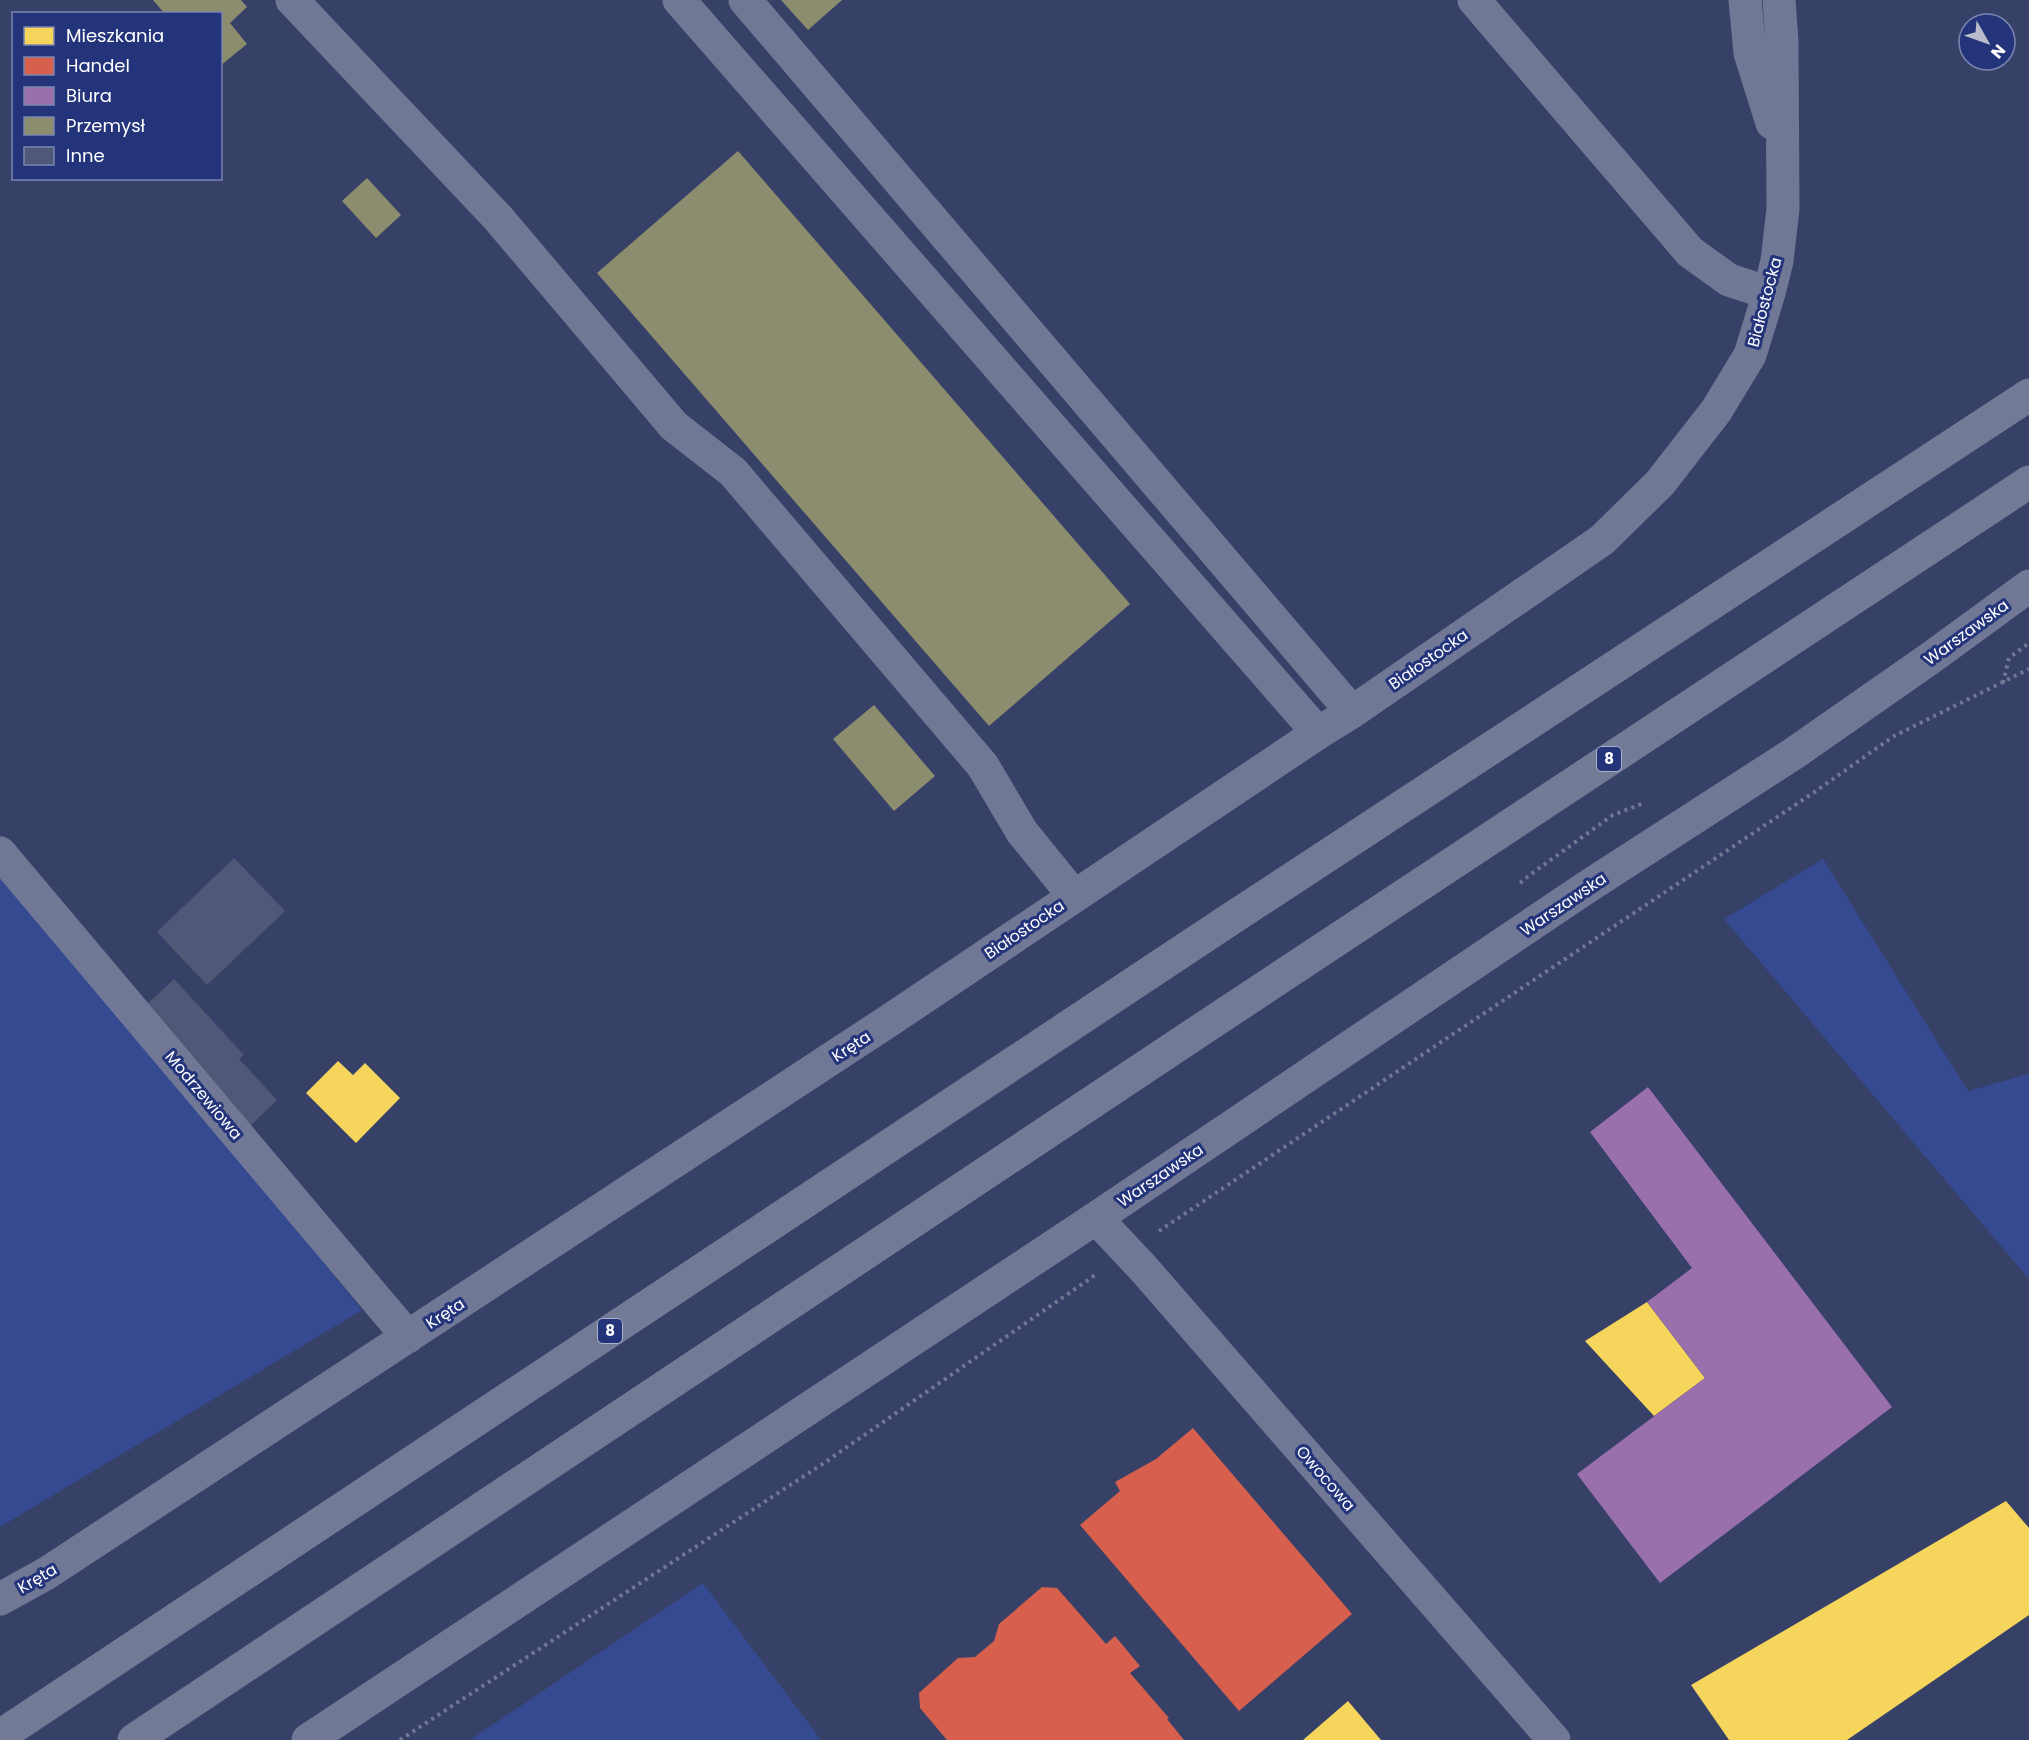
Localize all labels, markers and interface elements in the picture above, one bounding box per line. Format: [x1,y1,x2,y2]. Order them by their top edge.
legend [12,12,222,180]
north arrow [1957,12,2017,72]
text: Mieszkania [66,23,164,48]
text: N [1985,39,2011,63]
text: Handel [66,53,130,78]
text: Biura [66,83,112,108]
text: Przemysł [66,113,146,138]
text: Inne [66,143,105,168]
street label: Białostocka [1741,255,1787,350]
street label: Warszawska [1919,594,2013,671]
street label: Białostocka [1384,624,1473,695]
road number: 8 [1597,747,1621,771]
street label: Warszawska [1516,867,1611,942]
street label: Białostocka [980,894,1069,965]
street label: Kręta [827,1025,875,1068]
street label: Modrzewiowa [160,1046,248,1145]
street label: Warszawska [1113,1138,1208,1213]
street label: Kręta [421,1292,469,1335]
road number: 8 [598,1319,622,1343]
street label: Owocowa [1291,1441,1360,1516]
street label: Kręta [13,1558,61,1599]

